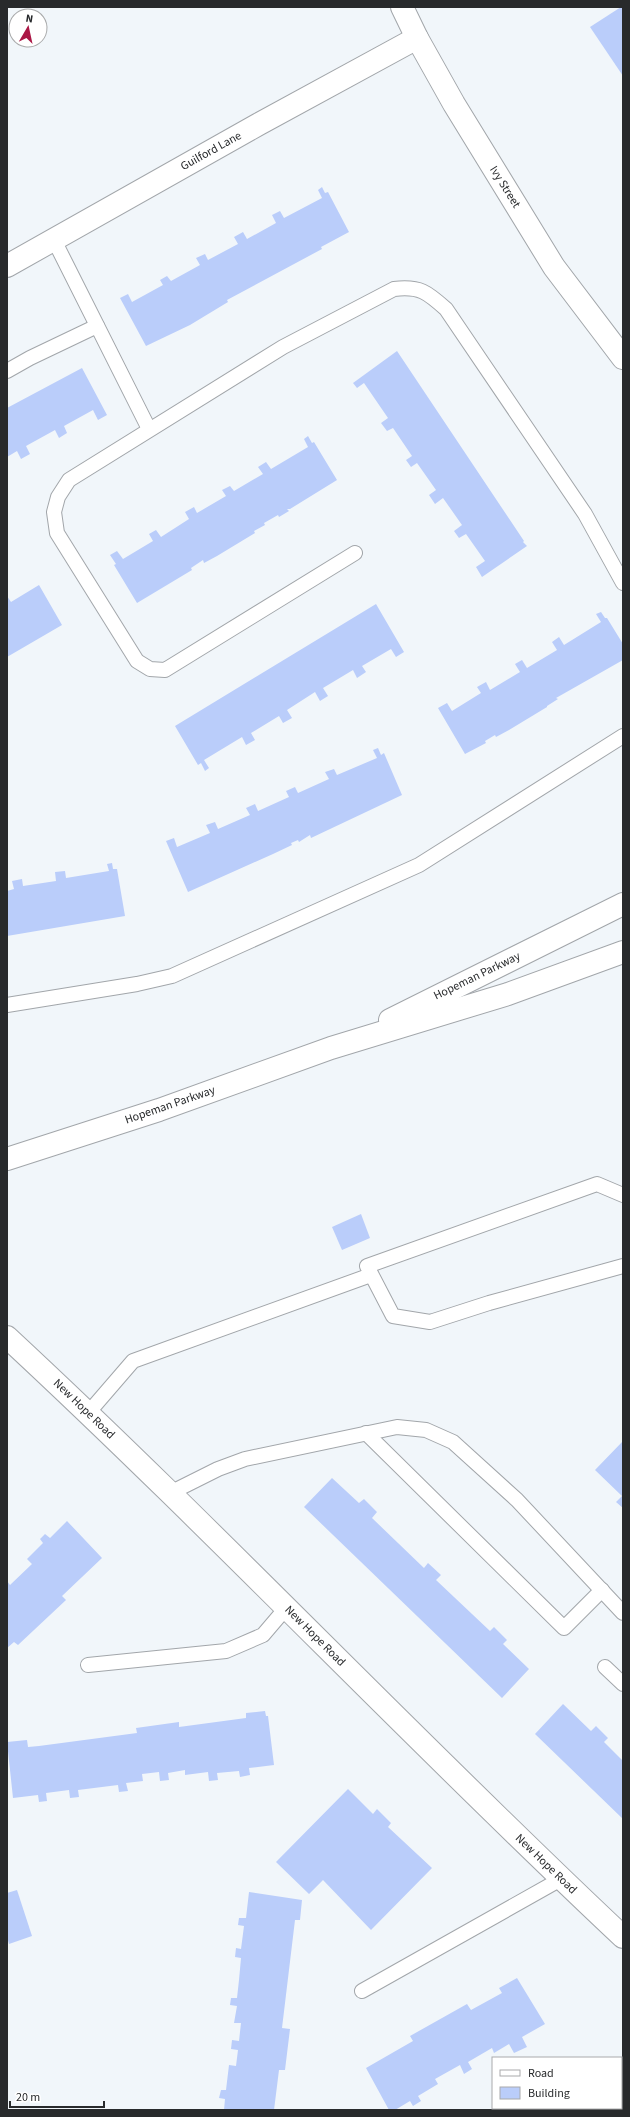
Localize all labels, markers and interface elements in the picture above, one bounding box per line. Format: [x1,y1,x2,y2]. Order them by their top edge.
north arrow [8,8,48,48]
text: N [25,11,34,27]
street label: Guilford Lane [177,127,245,175]
street label: Ivy Street [485,163,525,211]
street label: Hopeman Parkway [431,947,524,1004]
street label: Hopeman Parkway [123,1081,218,1128]
street label: New Hope Road [49,1375,119,1443]
street label: New Hope Road [281,1602,349,1670]
street label: New Hope Road [511,1830,581,1898]
legend [492,2057,622,2109]
text: Road [528,2065,554,2082]
scale bar [10,2083,104,2109]
text: Building [528,2085,570,2102]
text: 20 m [16,2089,40,2106]

